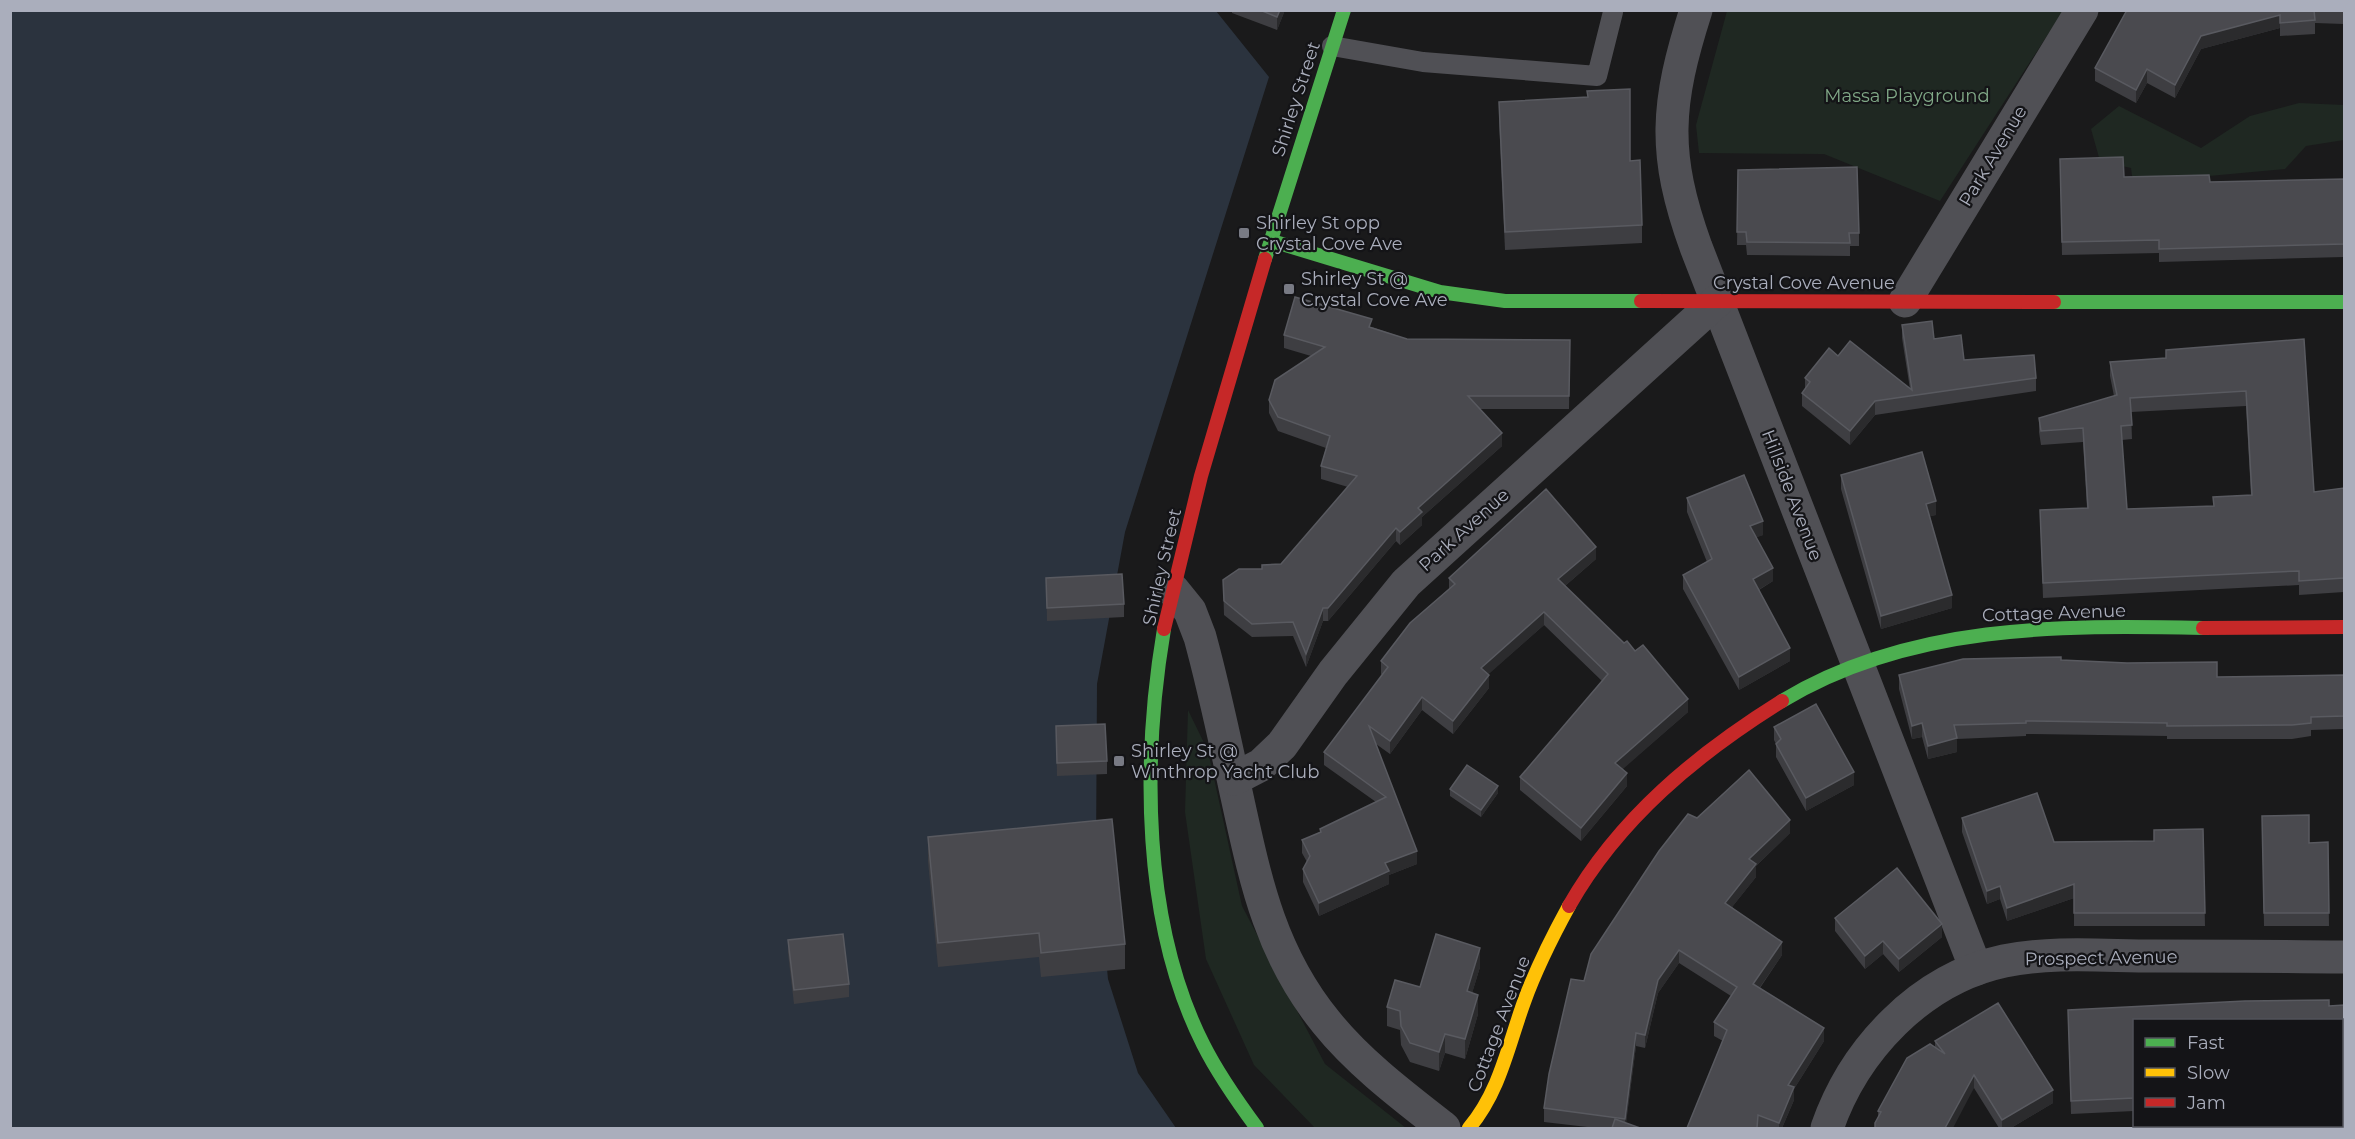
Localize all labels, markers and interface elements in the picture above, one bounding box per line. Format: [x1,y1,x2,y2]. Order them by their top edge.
street label: Shirley Street [1267,39,1325,159]
park label: Massa Playground [1824,85,1990,107]
street label: Park Avenue [1954,101,2032,210]
place label: Shirley St opp Crystal Cove Ave [1256,212,1403,255]
marker: Shirley St opp Crystal Cove Ave [1237,226,1251,240]
place label: Shirley St @ Crystal Cove Ave [1301,268,1448,311]
street label: Crystal Cove Avenue [1713,272,1895,294]
marker: Shirley St @ Crystal Cove Ave [1282,282,1296,296]
street label: Hillside Avenue [1757,426,1827,564]
street label: Park Avenue [1414,484,1514,576]
street label: Shirley Street [1138,506,1186,628]
street label: Cottage Avenue [1982,599,2127,627]
place label: Shirley St @ Winthrop Yacht Club [1131,740,1319,783]
marker: Shirley St @ Winthrop Yacht Club [1112,754,1126,768]
street label: Prospect Avenue [2024,946,2178,970]
street label: Cottage Avenue [1463,953,1535,1095]
legend [2133,1019,2343,1127]
text: Fast [2187,1032,2225,1054]
text: Slow [2187,1062,2230,1084]
text: Jam [2186,1092,2226,1114]

